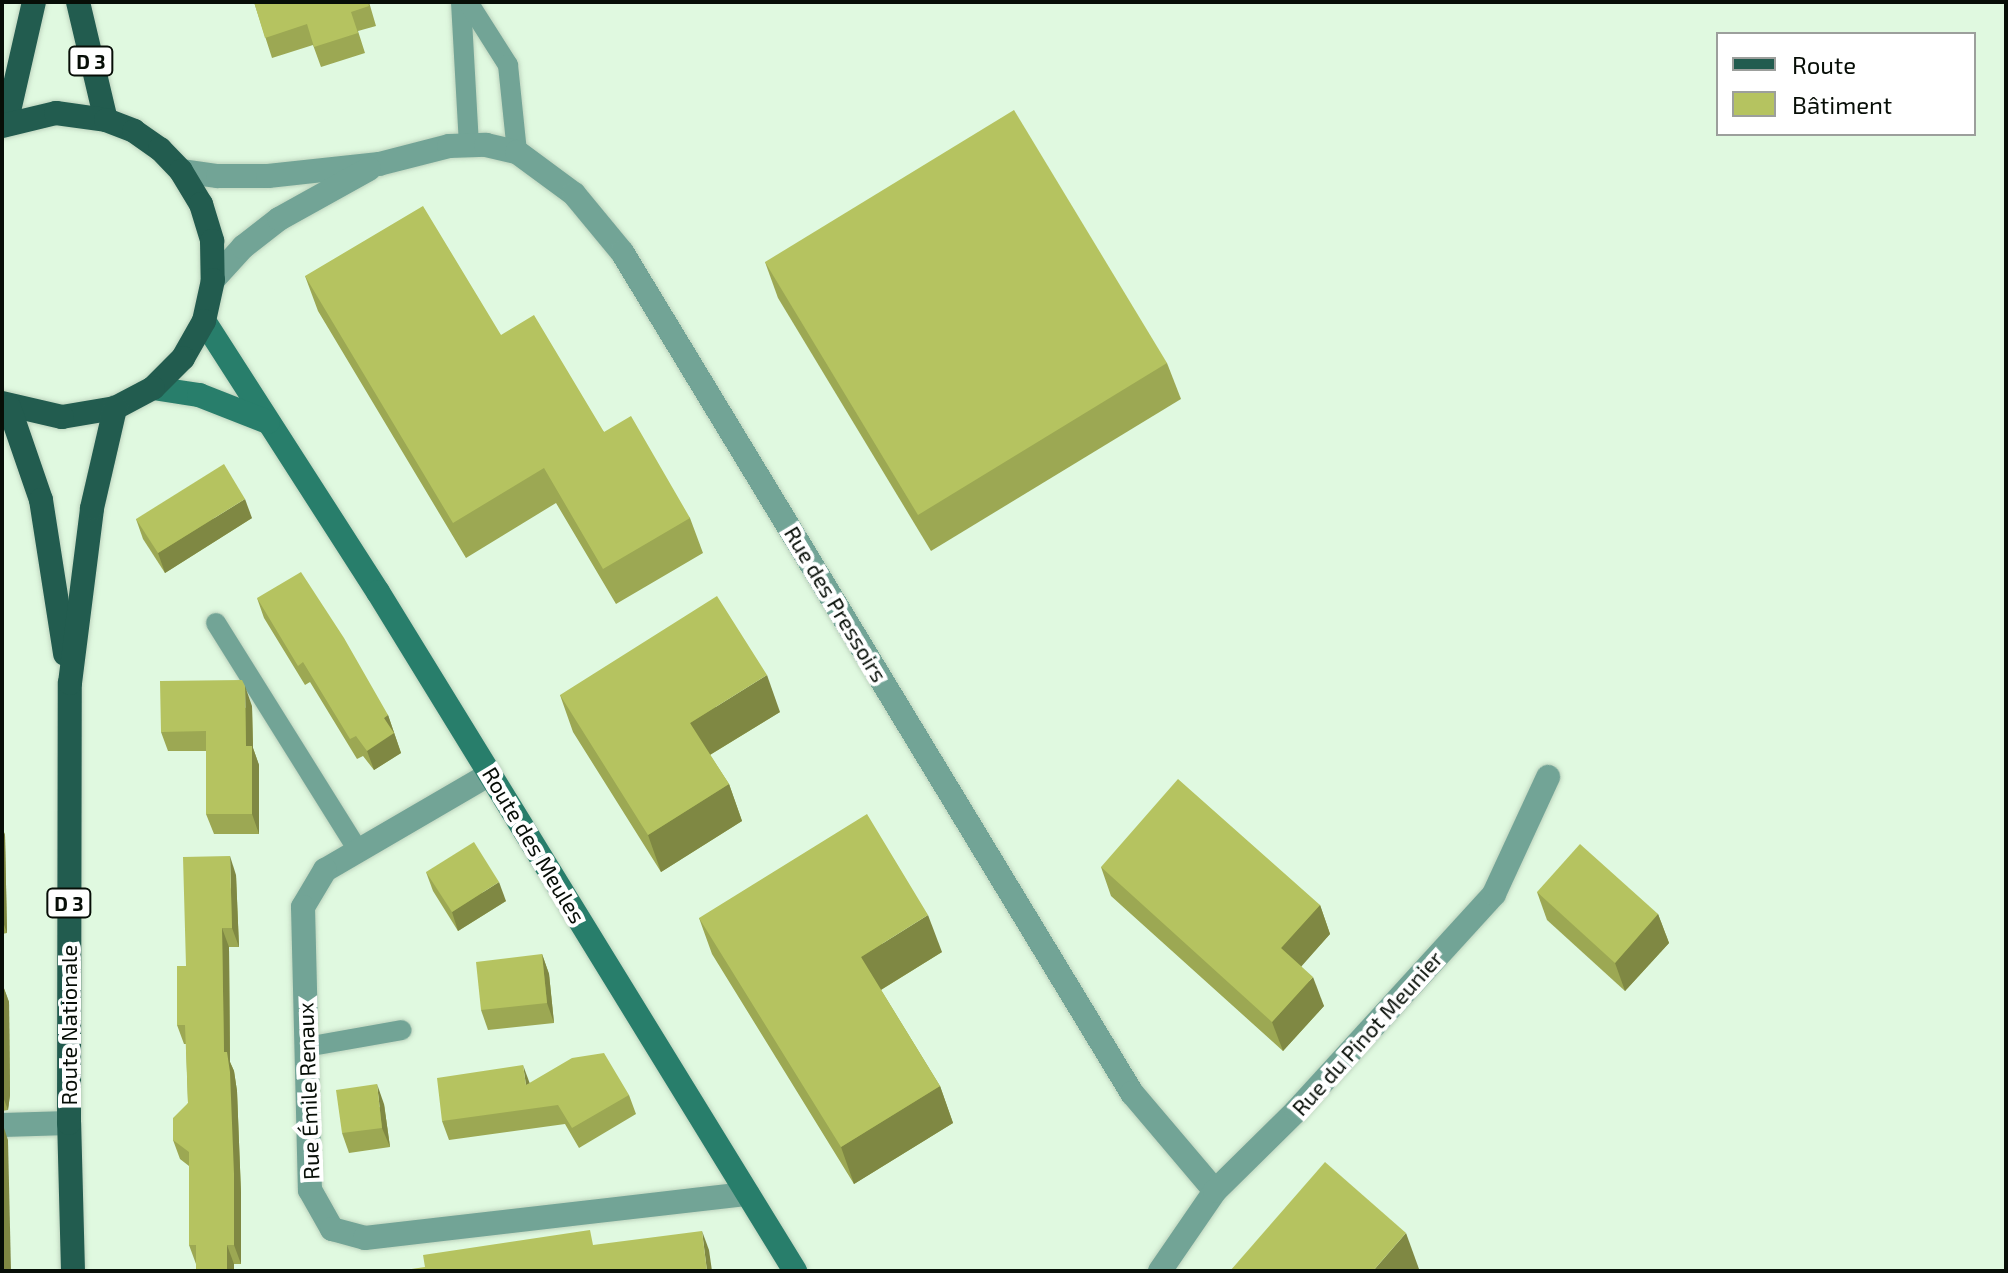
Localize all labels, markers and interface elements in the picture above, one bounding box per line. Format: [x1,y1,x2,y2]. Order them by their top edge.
legend [1716,32,1976,136]
road number: D 3 [67,45,115,77]
text: Route [1792,50,1856,79]
text: Bâtiment [1792,90,1892,119]
street label: Rue des Pressoirs [779,521,893,687]
street label: Route des Meules [477,762,591,928]
road number: D 3 [45,887,93,919]
street label: Route Nationale [56,945,82,1105]
street label: Rue du Pinot Meunier [1286,945,1448,1121]
street label: Rue Émile Renaux [292,1002,324,1180]

